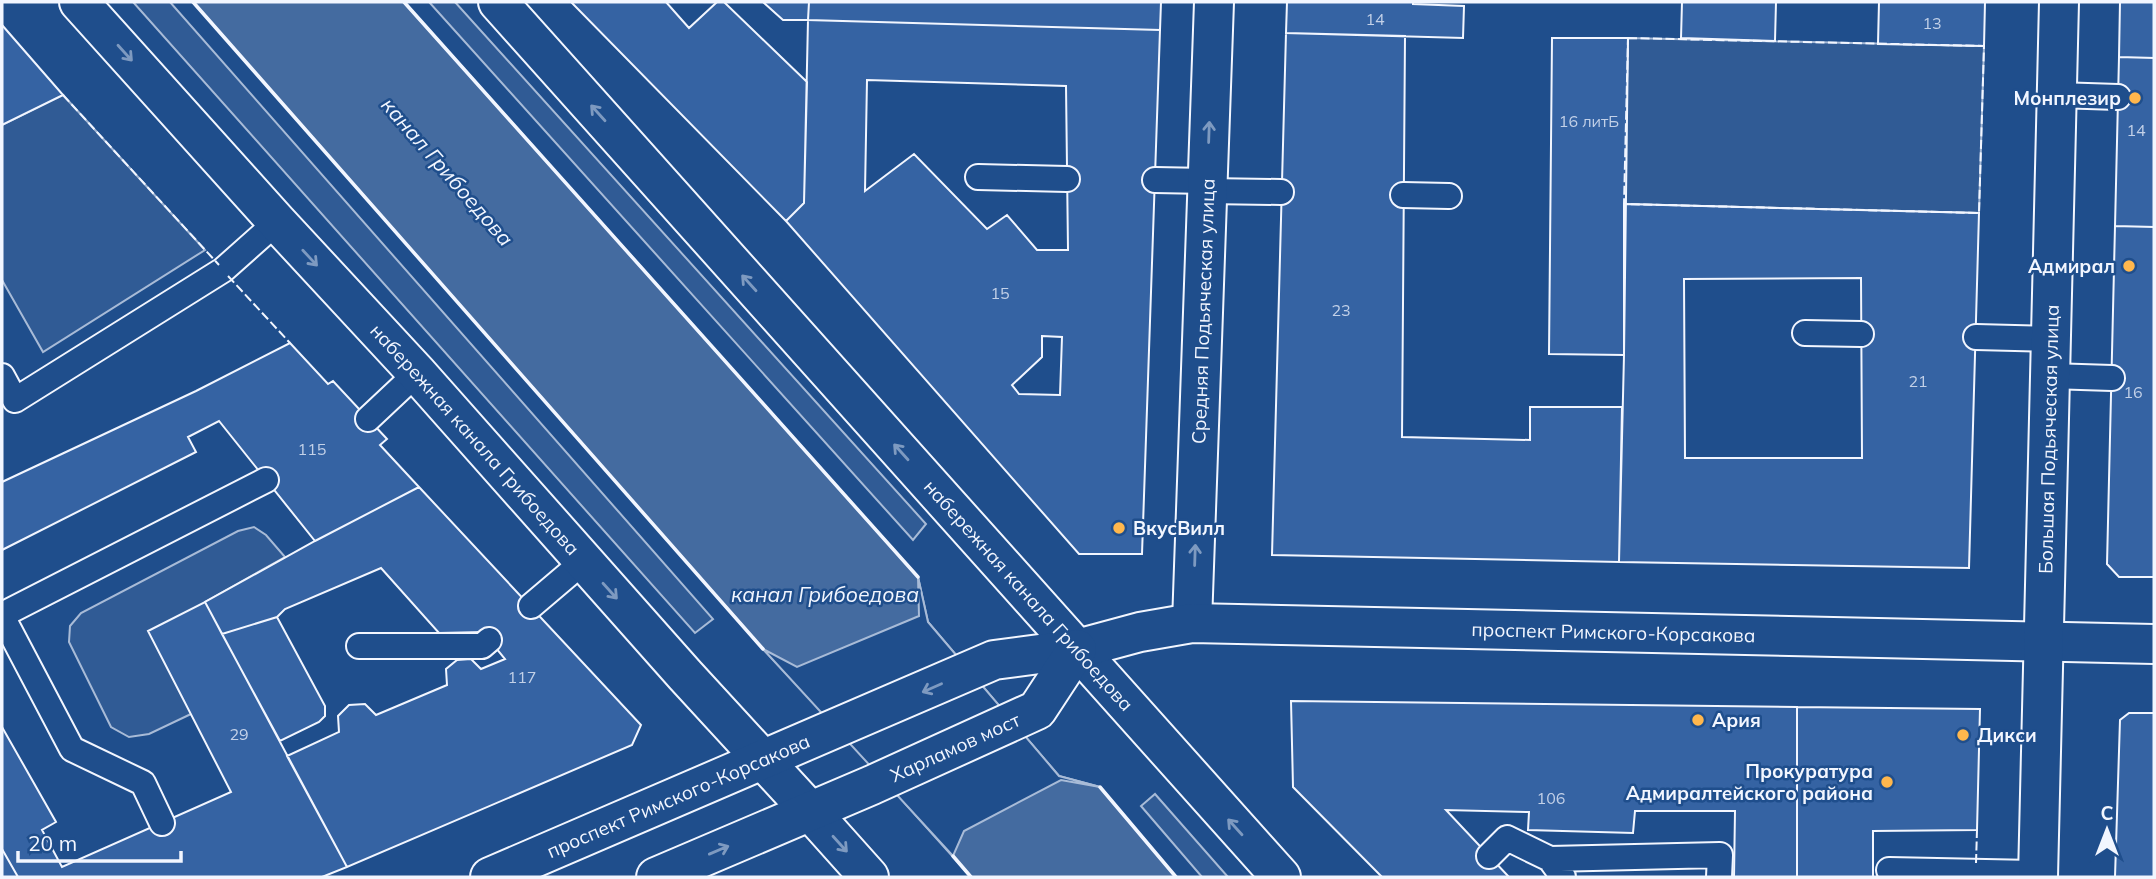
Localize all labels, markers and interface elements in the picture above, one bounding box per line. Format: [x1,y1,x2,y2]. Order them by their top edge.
house number: 14 [1365,9,1385,29]
house number: 13 [1922,13,1942,33]
one-way arrow [117,43,133,61]
place label: Монплезир [2013,86,2121,110]
marker: Монплезир [2127,90,2143,106]
water label: канал Грибоедова [376,92,519,251]
one-way arrow [590,104,606,122]
house number: 16 литБ [1559,111,1619,131]
house number: 14 [2126,120,2146,140]
one-way arrow [1203,121,1216,144]
street label: Средняя Подьяческая улица [1186,178,1220,444]
one-way arrow [302,249,318,267]
place label: Адмирал [2028,254,2115,278]
marker: Адмирал [2121,258,2137,274]
one-way arrow [741,275,758,292]
house number: 15 [990,283,1010,303]
house number: 23 [1331,300,1351,320]
street label: Большая Подьяческая улица [2033,304,2064,574]
street label: набережная канала Грибоедова [365,319,585,560]
house number: 21 [1908,371,1928,391]
house number: 16 [2123,382,2143,402]
house number: 115 [298,439,326,459]
one-way arrow [893,443,909,461]
street label: набережная канала Грибоедова [919,475,1139,716]
place label: ВкусВилл [1133,516,1225,540]
marker: ВкусВилл [1111,520,1127,536]
one-way arrow [1188,544,1201,567]
one-way arrow [602,581,618,599]
water label: канал Грибоедова [731,581,919,607]
street label: проспект Римского-Корсакова [1471,617,1756,647]
house number: 117 [508,667,536,687]
one-way arrow [922,682,943,695]
street label: Харламов мост [887,707,1024,787]
place label: Ария [1712,708,1761,732]
marker: Ария [1690,712,1706,728]
place label: Дикси [1977,723,2037,747]
house number: 29 [229,724,249,744]
marker: Дикси [1955,727,1971,743]
street label: проспект Римского-Корсакова [543,729,814,863]
place label: Прокуратура Адмиралтейского района [1626,759,1873,805]
marker: Прокуратура Адмиралтейского района [1879,774,1895,790]
house number: 106 [1537,788,1565,808]
north arrow [2072,795,2142,865]
text: С [2100,801,2114,825]
one-way arrow [1227,818,1243,836]
scale bar [18,820,180,864]
text: 20 m [28,830,77,856]
one-way arrow [831,835,848,852]
one-way arrow [708,843,729,856]

